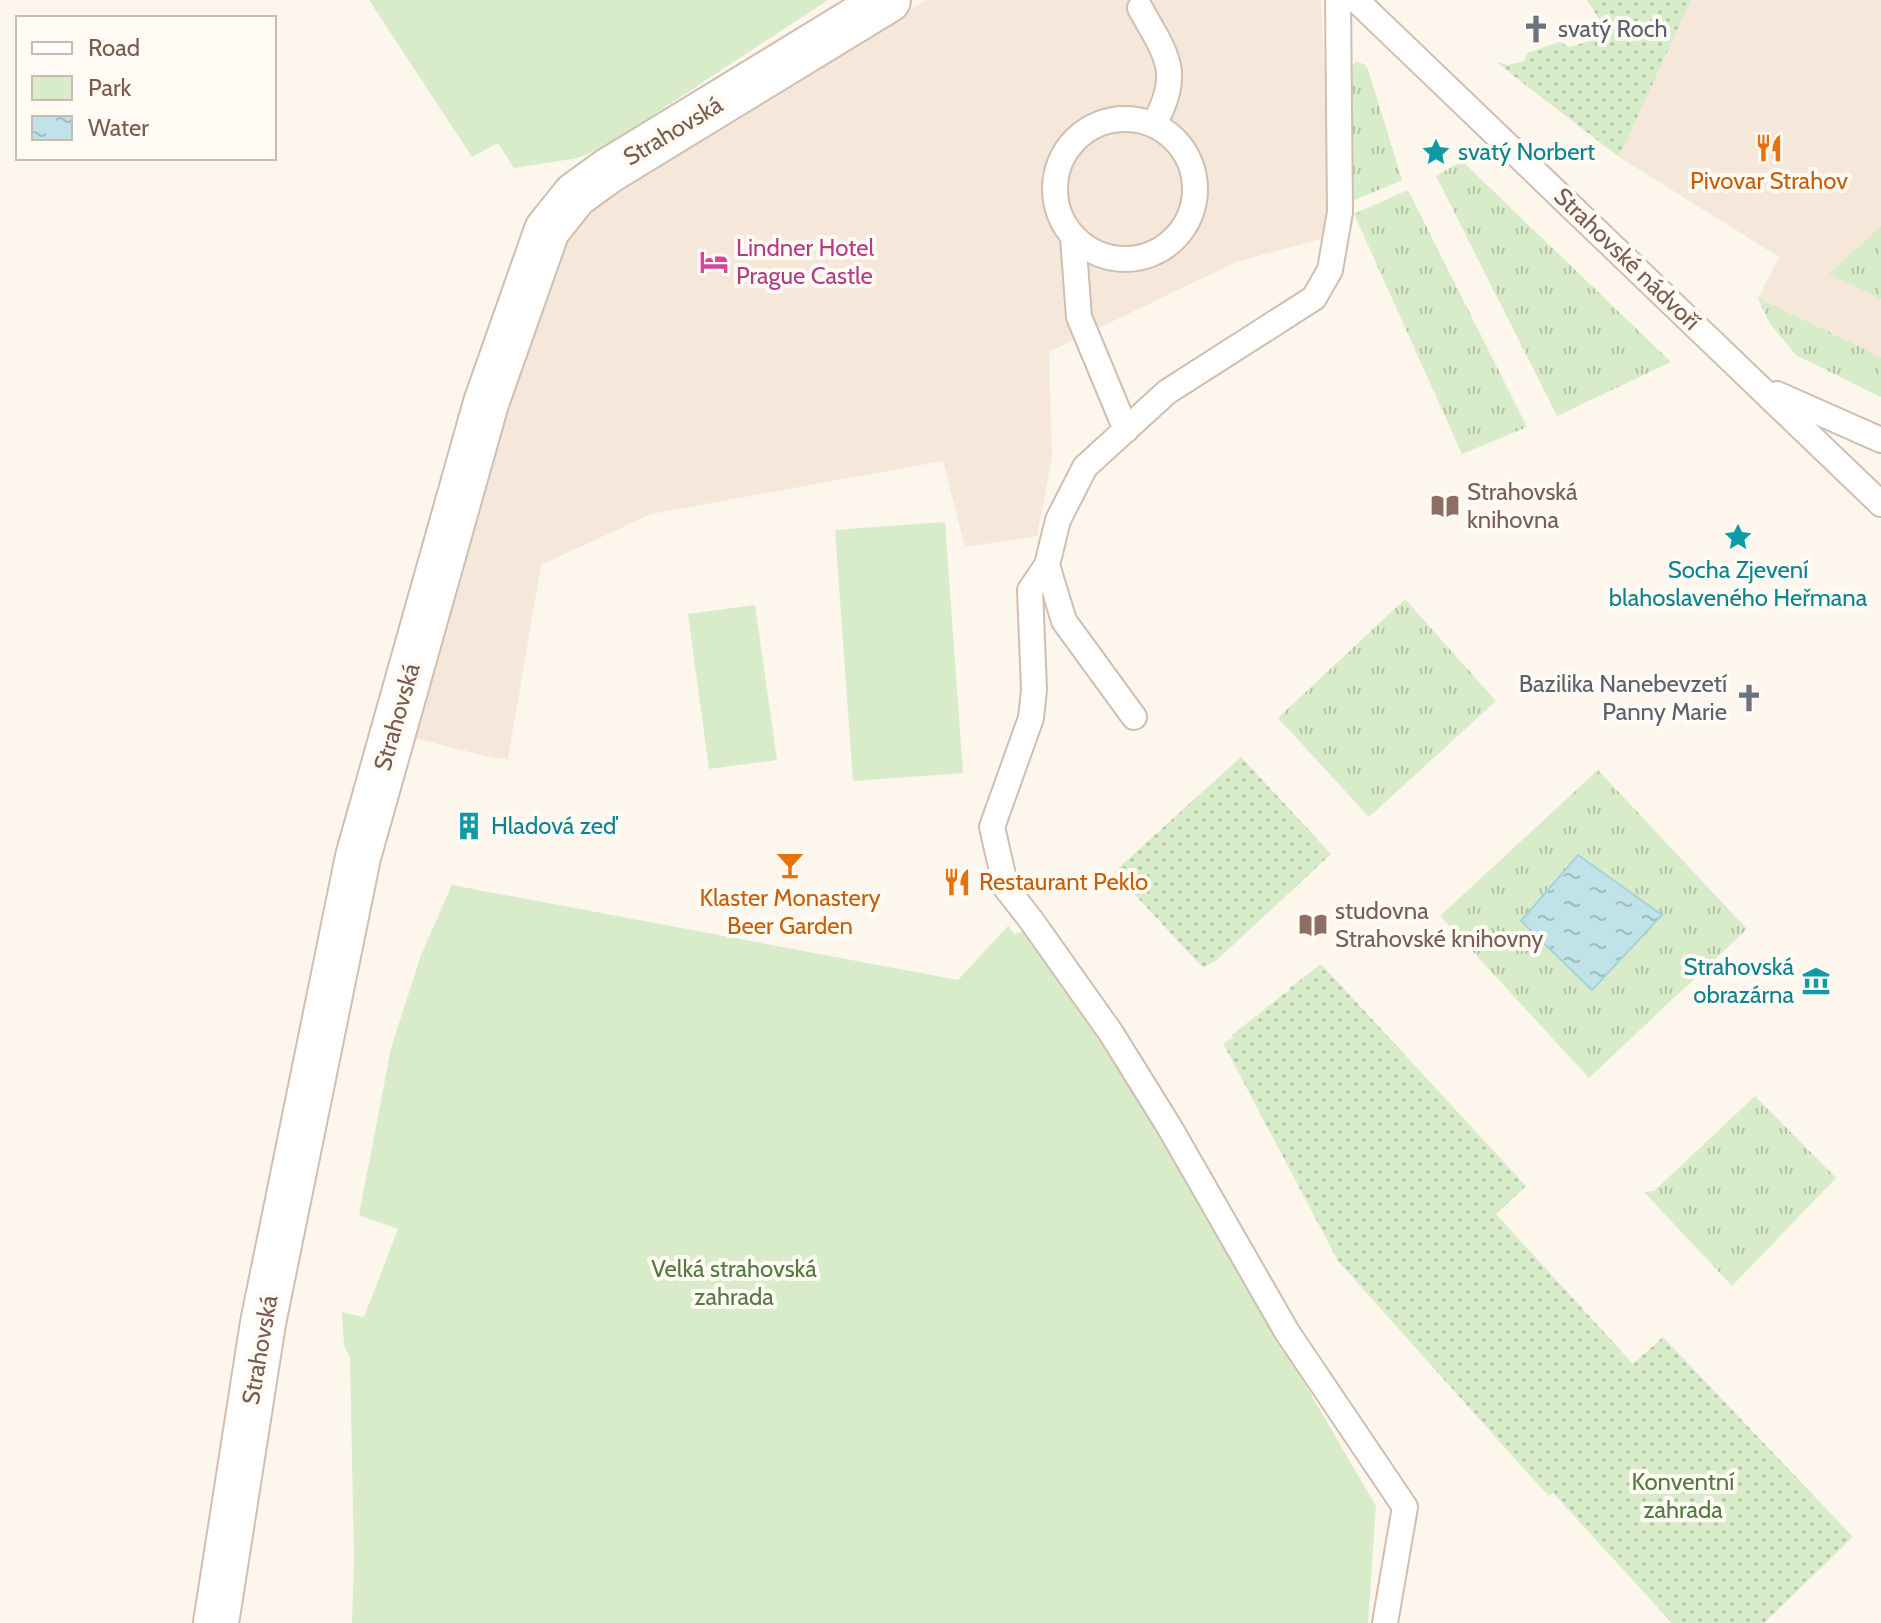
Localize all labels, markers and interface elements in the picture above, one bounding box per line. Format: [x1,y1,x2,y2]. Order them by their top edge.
church icon: svatý Roch [1521,14,1551,44]
place label: svatý Roch [1558,14,1668,43]
legend [16,16,276,160]
text: Road [88,33,140,62]
text: Park [88,73,131,102]
street label: Strahovská [618,89,728,171]
text: Water [88,113,149,142]
restaurant icon: Pivovar Strahov [1754,133,1784,163]
place icon: svatý Norbert [1421,137,1451,167]
place label: svatý Norbert [1458,137,1595,166]
place label: Pivovar Strahov [1690,166,1848,195]
street label: Strahovské nádvoří [1548,182,1706,336]
place label: Lindner Hotel Prague Castle [736,233,874,290]
hotel icon: Lindner Hotel Prague Castle [699,247,729,277]
place label: Strahovská knihovna [1467,477,1578,534]
library icon: Strahovská knihovna [1430,491,1460,521]
place icon: Socha Zjevení blahoslaveného Heřmana [1723,522,1753,552]
place label: Socha Zjevení blahoslaveného Heřmana [1609,555,1868,612]
street label: Strahovská [367,659,426,774]
place label: Bazilika Nanebevzetí Panny Marie [1519,669,1727,726]
church icon: Bazilika Nanebevzetí Panny Marie [1734,683,1764,713]
building icon: Hladová zeď [454,811,484,841]
place label: Hladová zeď [491,811,619,840]
bar icon: Klaster Monastery Beer Garden [775,850,805,880]
restaurant icon: Restaurant Peklo [942,867,972,897]
place label: Restaurant Peklo [979,867,1148,896]
place label: Klaster Monastery Beer Garden [699,883,881,940]
place label: studovna Strahovské knihovny [1335,896,1544,953]
library icon: studovna Strahovské knihovny [1298,910,1328,940]
place label: Strahovská obrazárna [1684,952,1794,1009]
museum icon: Strahovská obrazárna [1801,966,1831,996]
park label: Velká strahovská zahrada [651,1254,817,1311]
street label: Strahovská [236,1293,283,1407]
park label: Konventní zahrada [1632,1467,1734,1524]

